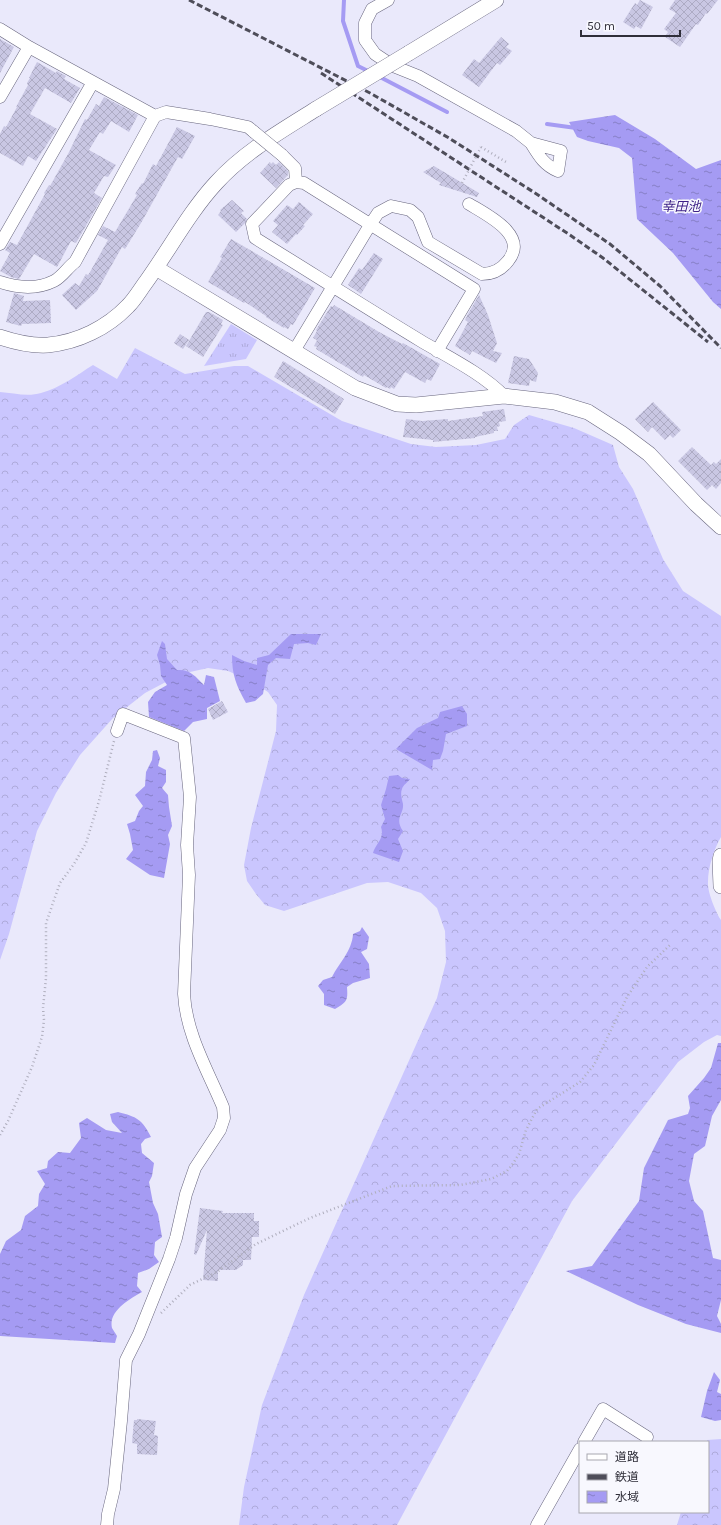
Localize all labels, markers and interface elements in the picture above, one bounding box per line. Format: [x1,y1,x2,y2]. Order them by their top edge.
scale bar [581,12,680,38]
text: 50 m [587,19,615,33]
water label: 幸田池 [661,199,702,214]
legend [579,1441,709,1513]
text: 道路 [615,1450,639,1464]
text: 鉄道 [615,1470,639,1484]
text: 水域 [615,1490,639,1504]

